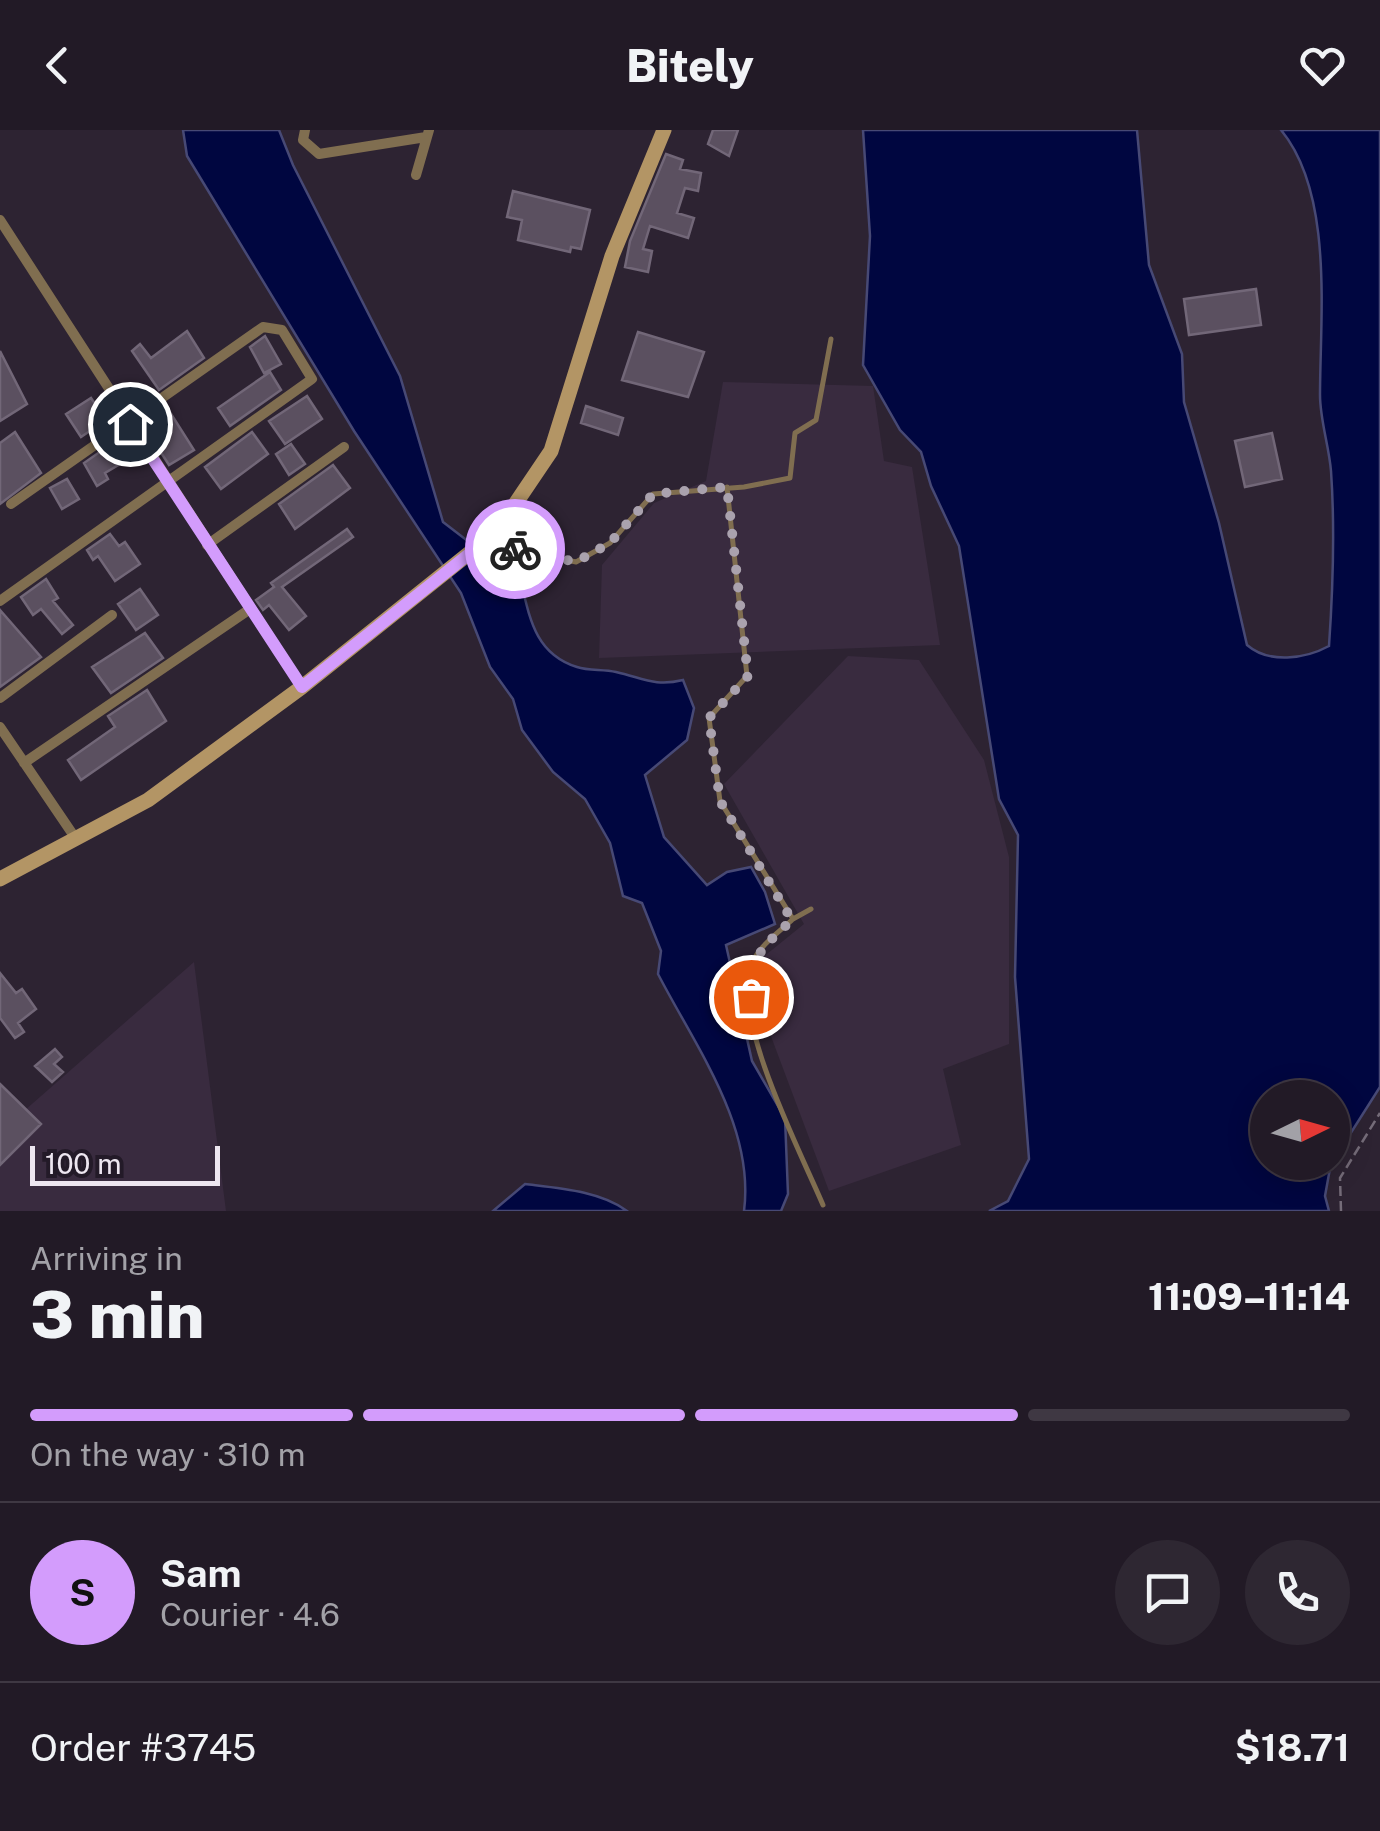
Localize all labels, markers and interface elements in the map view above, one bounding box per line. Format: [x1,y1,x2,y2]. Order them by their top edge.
icon: back [30,38,85,93]
icon: heart [1295,38,1350,93]
text: Bitely [626,39,754,92]
pin [88,382,173,467]
icon: home [103,397,158,452]
courier [465,499,565,599]
icon: bike [488,522,543,577]
pin [709,955,794,1040]
icon: bag [724,970,779,1025]
north arrow [1250,1080,1350,1180]
map controls [1250,1080,1350,1180]
scale bar [30,1141,220,1186]
text: 100 m [45,1147,122,1180]
text: Arriving in [30,1240,183,1277]
text: 11:09–11:14 [1148,1274,1350,1319]
text: 3 min [30,1276,205,1353]
text: On the way · 310 m [30,1436,306,1473]
button: chat [1115,1540,1220,1645]
button: phone [1245,1540,1350,1645]
text: Sam [160,1551,242,1596]
text: S [69,1570,96,1615]
text: Courier · 4.6 [160,1596,340,1633]
text: Order #3745 [30,1725,256,1770]
text: $18.71 [1235,1725,1350,1770]

